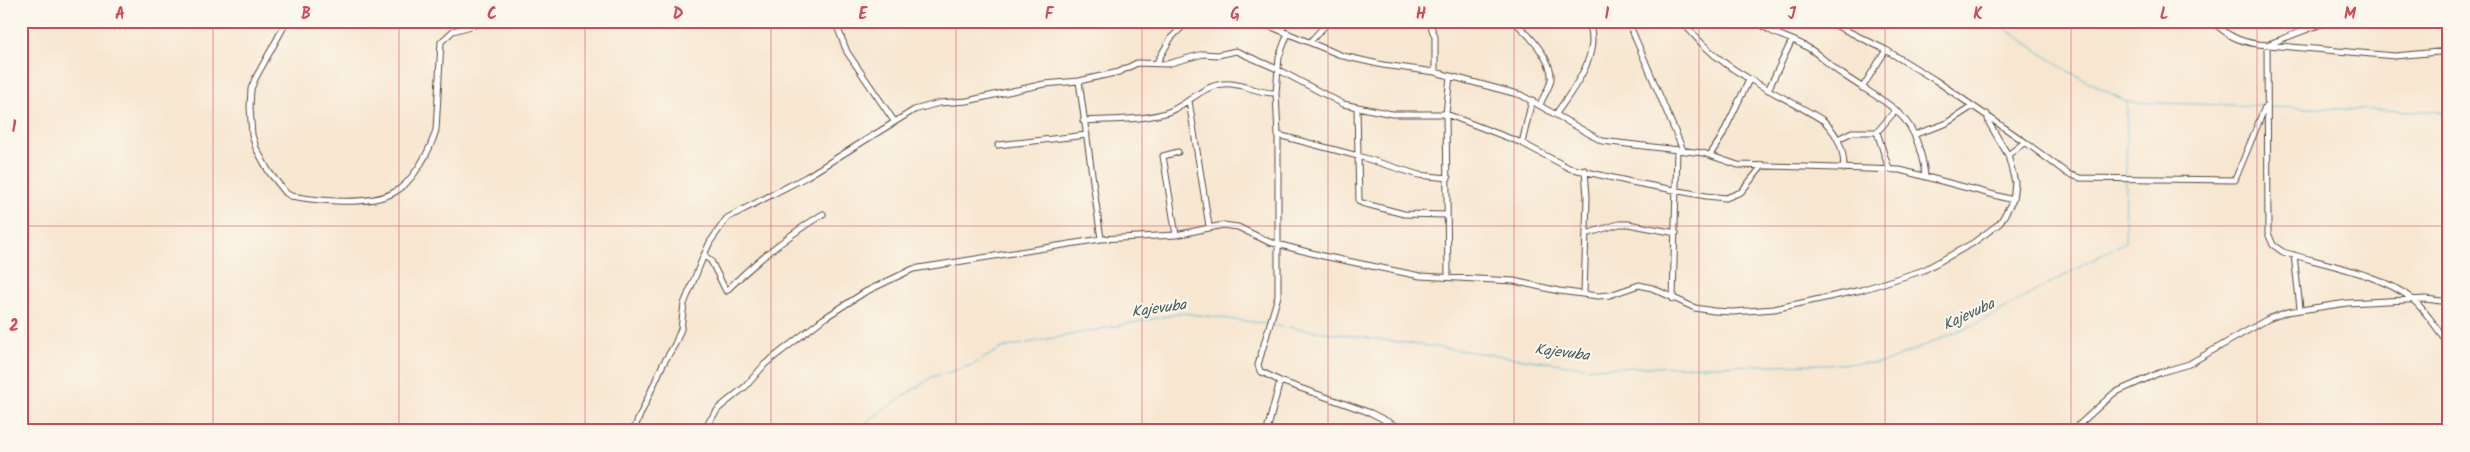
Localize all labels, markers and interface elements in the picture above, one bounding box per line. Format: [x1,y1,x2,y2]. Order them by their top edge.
text: A [115,2,125,27]
text: B [301,2,311,27]
text: C [487,2,497,27]
text: D [673,2,684,27]
text: E [859,2,869,27]
text: F [1045,2,1055,27]
text: G [1230,2,1240,27]
text: H [1416,2,1426,27]
text: I [1605,2,1610,27]
text: J [1788,2,1797,27]
text: K [1973,2,1983,27]
text: L [2160,2,2168,27]
text: M [2344,2,2357,27]
text: 1 [12,115,17,140]
water label: Kajevuba [1939,292,2000,337]
water label: Kajevuba [1130,293,1189,325]
text: 2 [9,314,19,339]
water label: Kajevuba [1533,338,1592,368]

